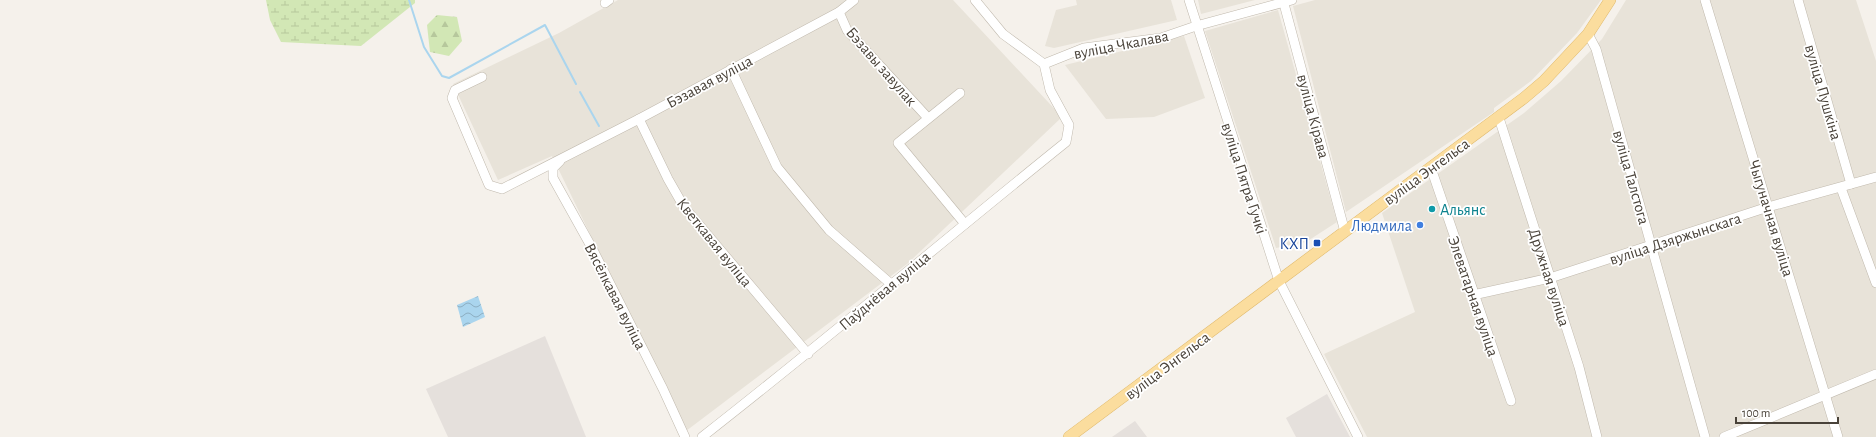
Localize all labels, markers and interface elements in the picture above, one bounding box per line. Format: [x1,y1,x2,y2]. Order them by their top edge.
street label: Бэзавы завулак [842,24,920,110]
street label: вуліца Чкалава [1072,28,1170,63]
street label: вуліца Пушкіна [1801,43,1844,142]
street label: Бэзавая вуліца [664,53,756,112]
street label: вуліца Кірава [1293,72,1332,160]
street label: вуліца Пятра Гучкі [1218,121,1270,236]
street label: вуліца Талстога [1609,128,1652,227]
street label: вуліца Энгельса [1381,135,1473,209]
street label: Чыгуначная вуліца [1745,158,1796,279]
street label: Кветкавая вуліца [673,195,755,291]
place label: Альянс [1440,202,1486,218]
marker: Альянс [1427,204,1437,214]
street label: вуліца Дзяржынскага [1608,210,1743,269]
place label: Людмила [1351,218,1412,234]
marker: Людмила [1415,220,1425,230]
street label: Дружная вуліца [1525,226,1572,329]
street label: Элеватарная вуліца [1444,234,1501,359]
place label: КХП [1280,236,1309,252]
marker: КХП [1312,238,1322,248]
street label: Вясёлкавая вуліца [580,241,649,353]
street label: Паўднёвая вуліца [836,248,934,334]
street label: вуліца Энгельса [1122,329,1214,404]
scale bar [1736,399,1838,425]
text: 100 m [1742,407,1770,419]

